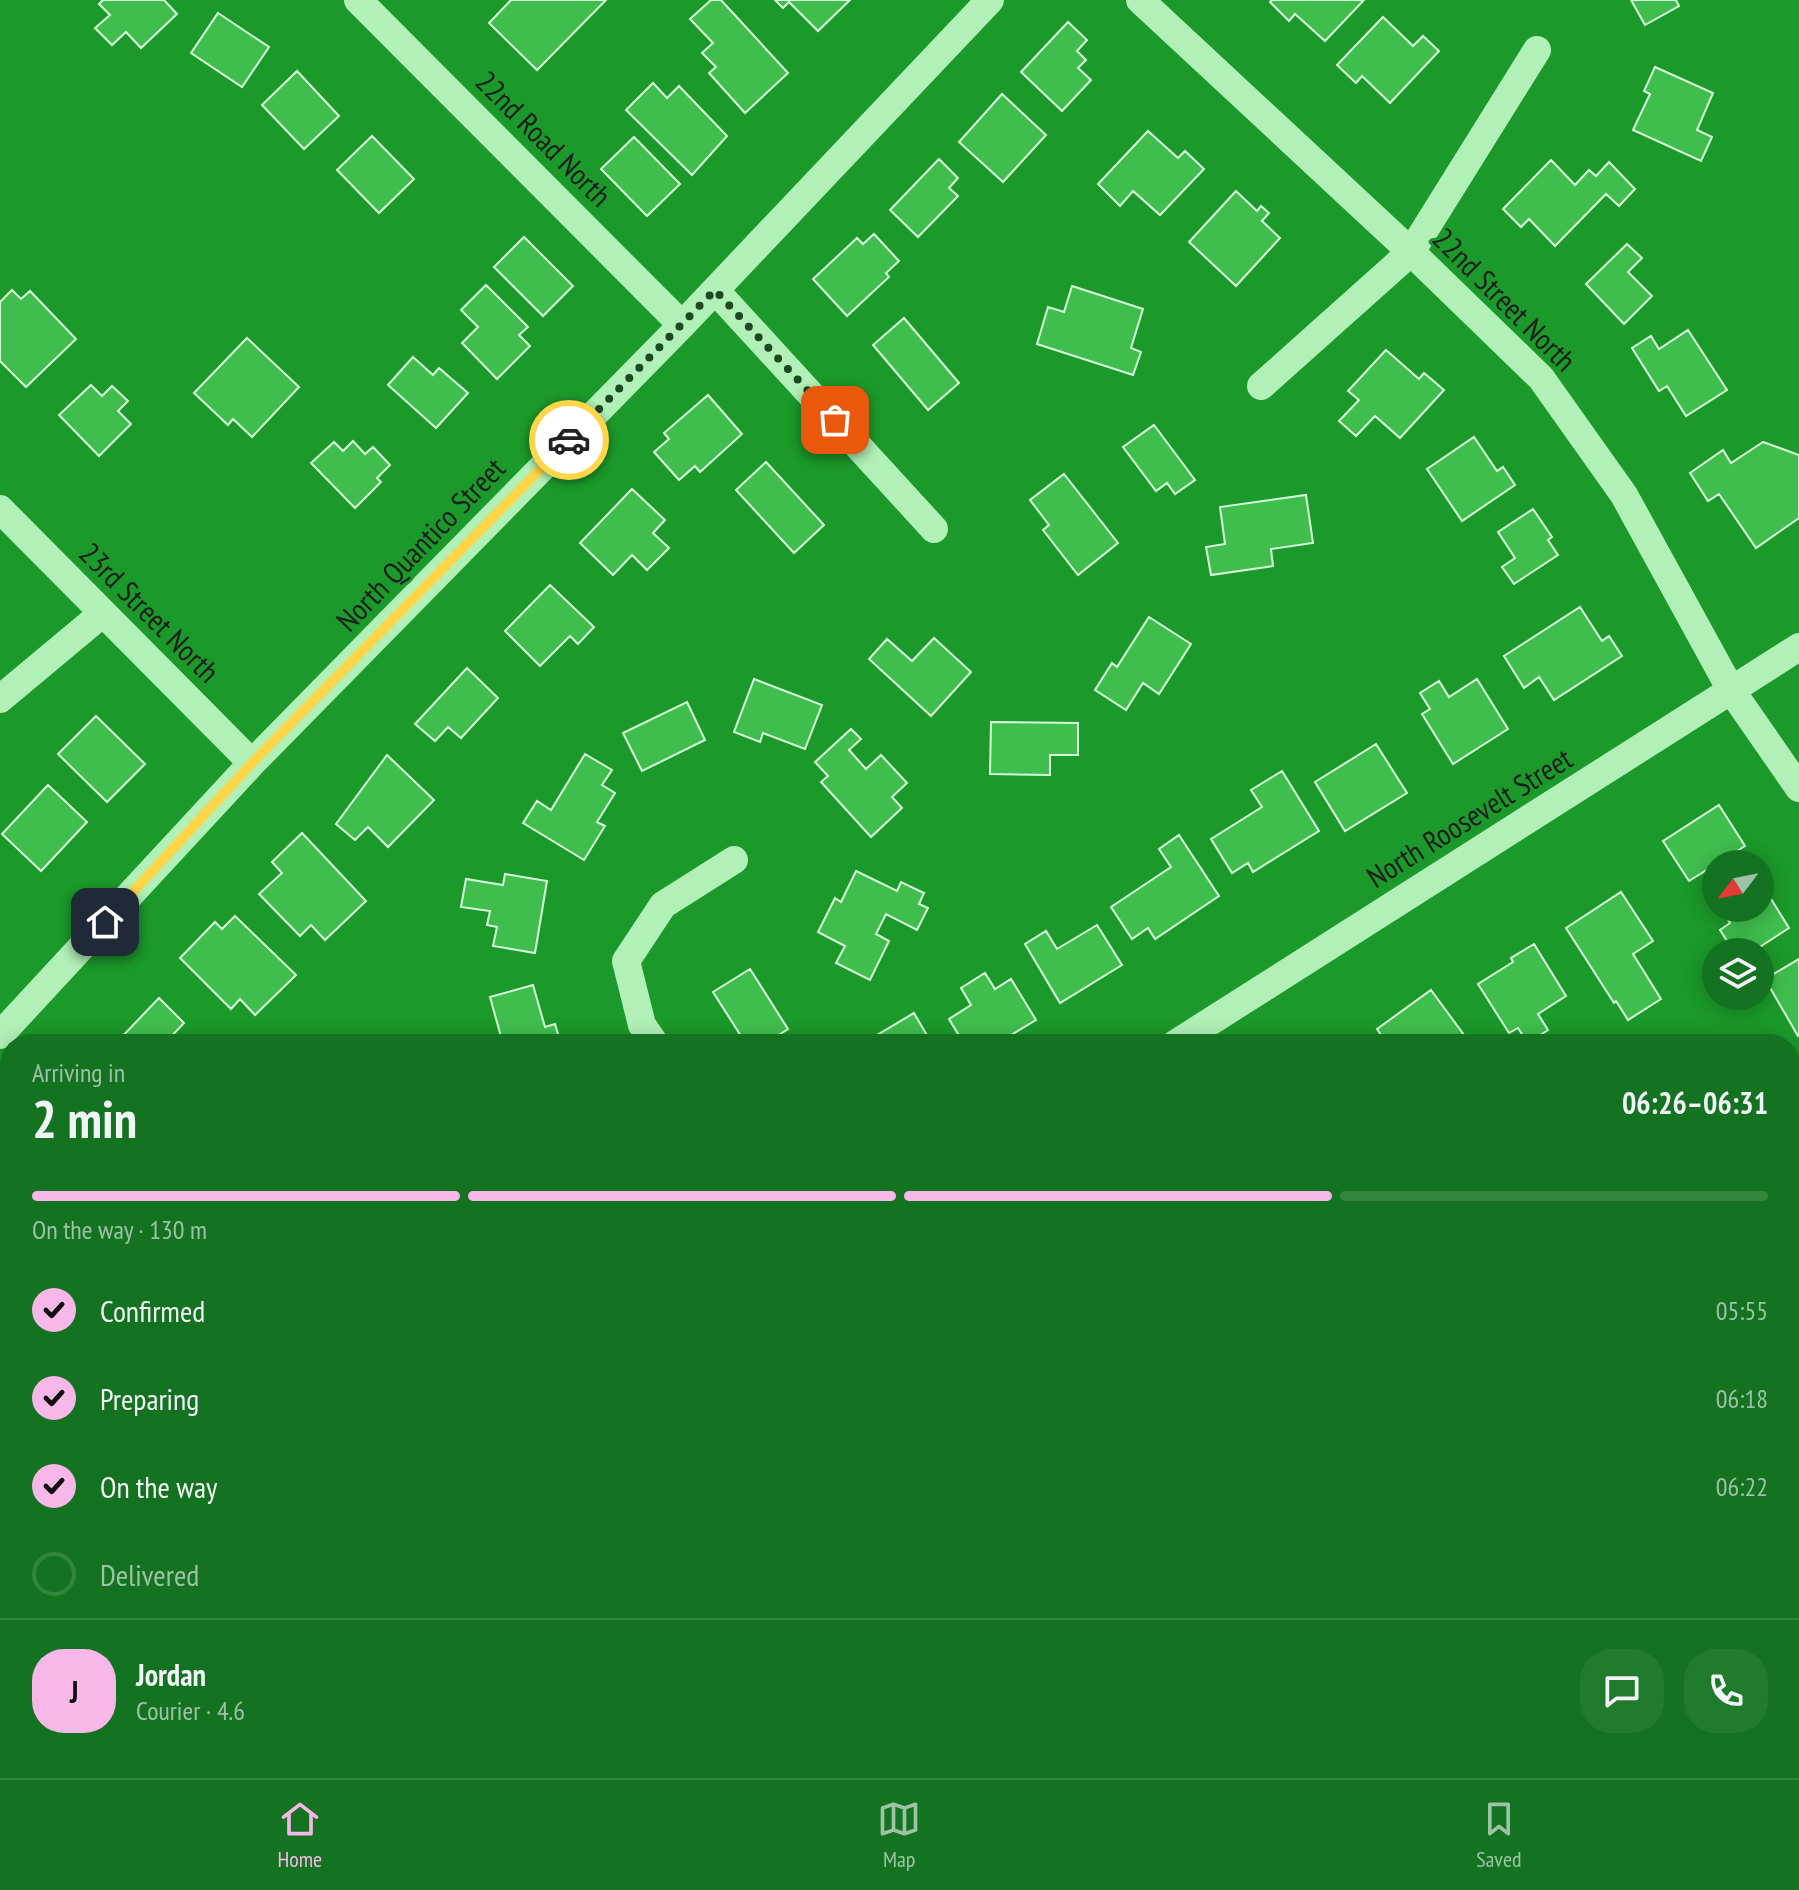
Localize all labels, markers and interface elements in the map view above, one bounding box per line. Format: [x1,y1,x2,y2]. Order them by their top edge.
street label: 22nd Road North [468,62,620,214]
street label: 22nd Street North [1425,219,1585,379]
pin [801,386,869,454]
icon: bag [813,398,857,442]
courier [529,400,609,480]
icon: car [547,418,591,462]
street label: North Quantico Street [327,448,513,639]
street label: 23rd Street North [72,534,228,690]
street label: North Roosevelt Street [1359,738,1580,896]
north arrow [1702,850,1774,922]
map controls [1702,850,1774,1010]
pin [71,888,139,956]
icon: home [83,900,127,944]
button: layers [1702,938,1774,1010]
text: Arriving in [32,1056,125,1089]
text: 06:26–06:31 [1622,1083,1768,1122]
text: 2 min [32,1085,137,1152]
text: On the way · 130 m [32,1213,207,1246]
icon: check [32,1288,76,1332]
text: Confirmed [100,1291,205,1330]
text: 05:55 [1716,1294,1768,1327]
icon: check [32,1376,76,1420]
text: Preparing [100,1379,199,1418]
text: 06:18 [1716,1382,1768,1415]
icon: check [32,1464,76,1508]
text: On the way [100,1467,217,1506]
text: 06:22 [1716,1470,1768,1503]
text: Delivered [100,1555,199,1594]
button: chat [1580,1649,1664,1733]
button: phone [1684,1649,1768,1733]
text: Jordan [136,1655,206,1694]
text: J [70,1672,78,1711]
text: Courier · 4.6 [136,1694,245,1727]
tab: Home [277,1797,322,1873]
tab: Map [877,1797,921,1873]
tab: Saved [1476,1797,1522,1873]

